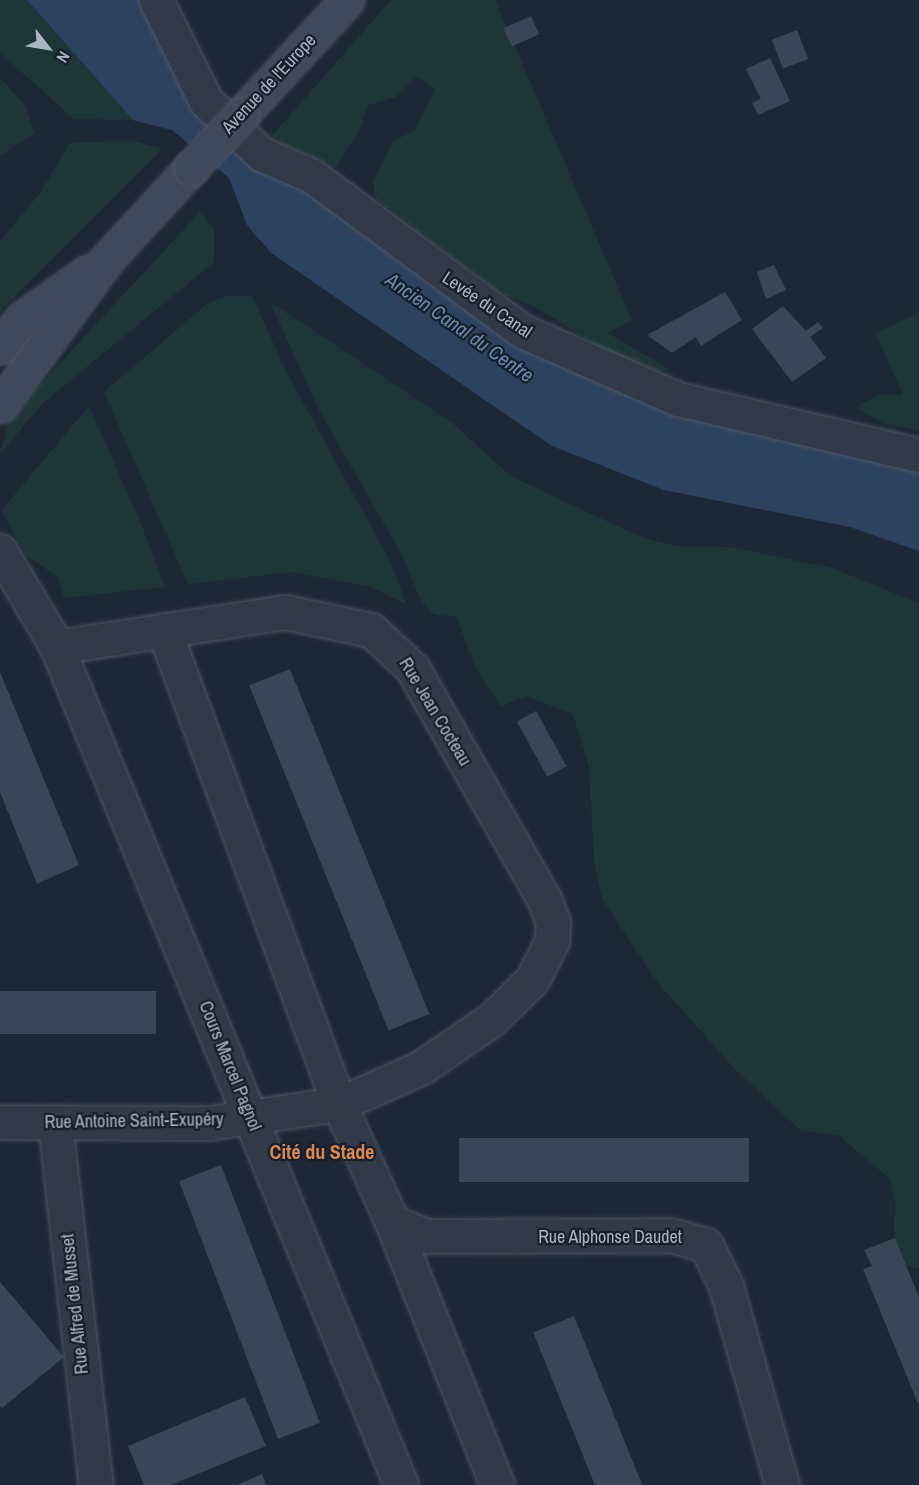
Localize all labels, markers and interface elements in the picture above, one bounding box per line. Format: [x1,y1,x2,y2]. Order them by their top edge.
north arrow [18,18,78,78]
street label: Avenue de l'Europe [217,30,321,138]
text: N [52,48,75,67]
water label: Ancien Canal du Centre [381,267,539,387]
street label: Levée du Canal [438,267,536,343]
street label: Rue Jean Cocteau [394,654,476,770]
street label: Cours Marcel Pagnol [194,998,266,1134]
street label: Rue Antoine Saint-Exupéry [44,1109,224,1133]
district label: Cité du Stade [270,1139,374,1163]
street label: Rue Alphonse Daudet [538,1226,682,1248]
street label: Rue Alfred de Musset [57,1232,93,1376]

